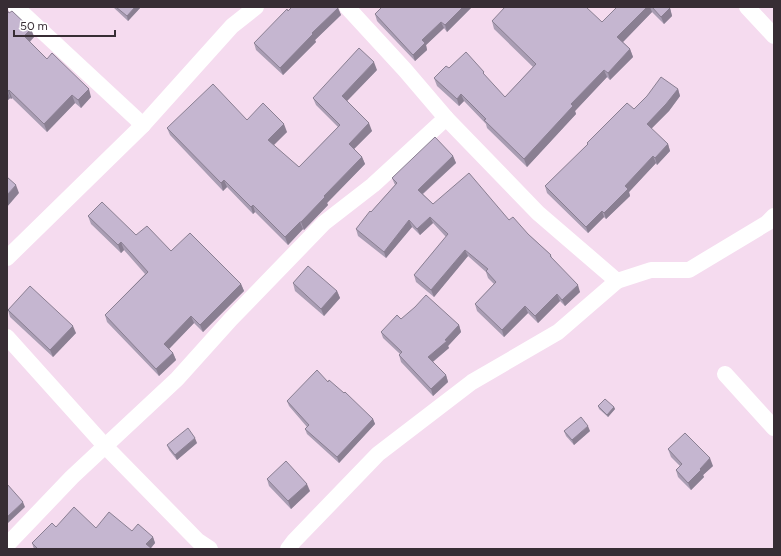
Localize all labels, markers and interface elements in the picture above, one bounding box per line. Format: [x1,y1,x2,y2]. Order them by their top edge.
scale bar [14,12,115,38]
text: 50 m [20,19,48,33]

